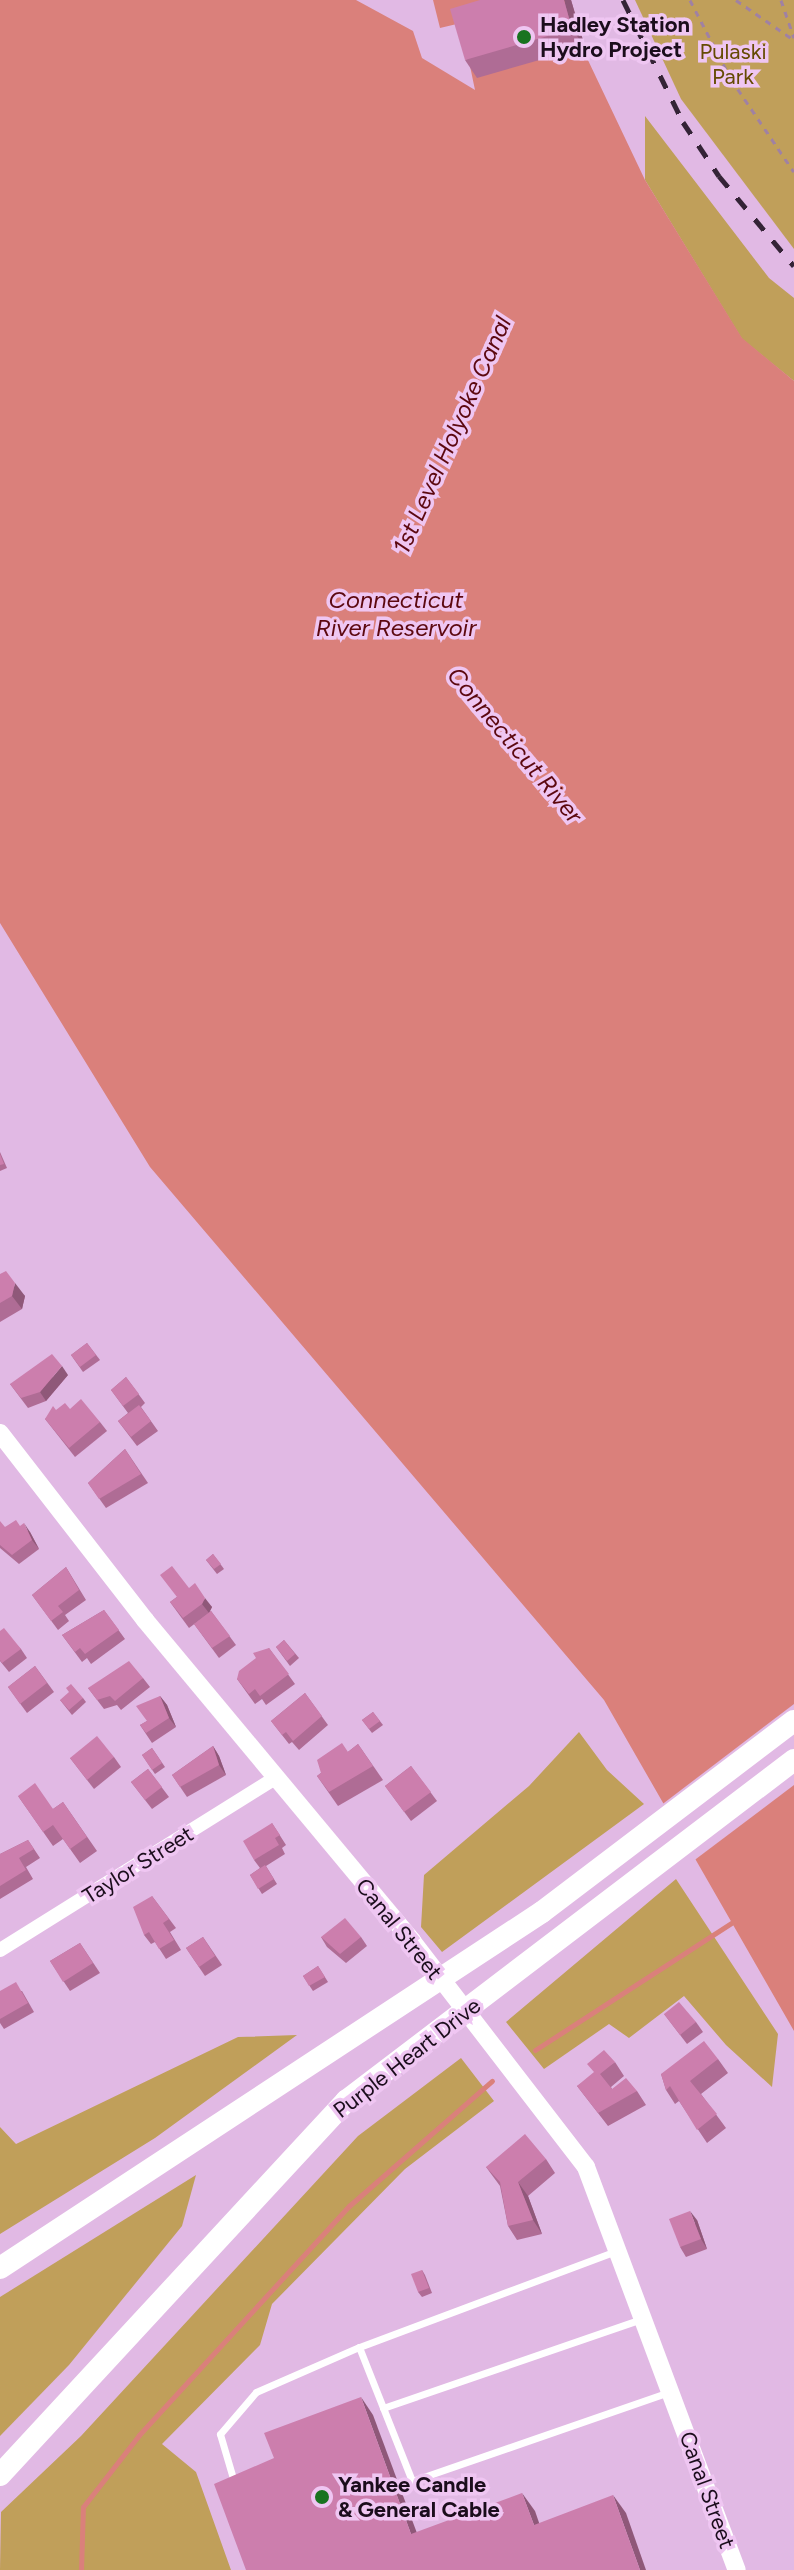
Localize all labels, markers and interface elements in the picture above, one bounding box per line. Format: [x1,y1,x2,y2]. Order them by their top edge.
place label: Hadley Station Hydro Project [540,11,690,62]
marker: Hadley Station Hydro Project [515,28,533,46]
park label: Pulaski Park [699,38,767,90]
water label: 1st Level Holyoke Canal [387,312,517,558]
water label: Connecticut River Reservoir [316,586,476,642]
water label: Connecticut River [441,661,589,829]
street label: Taylor Street [78,1821,198,1909]
street label: Canal Street [350,1873,448,1985]
street label: Purple Heart Drive [328,1992,486,2124]
street label: Canal Street [674,2428,740,2552]
place label: Yankee Candle & General Cable [338,2471,500,2522]
marker: Yankee Candle & General Cable [313,2488,331,2506]

